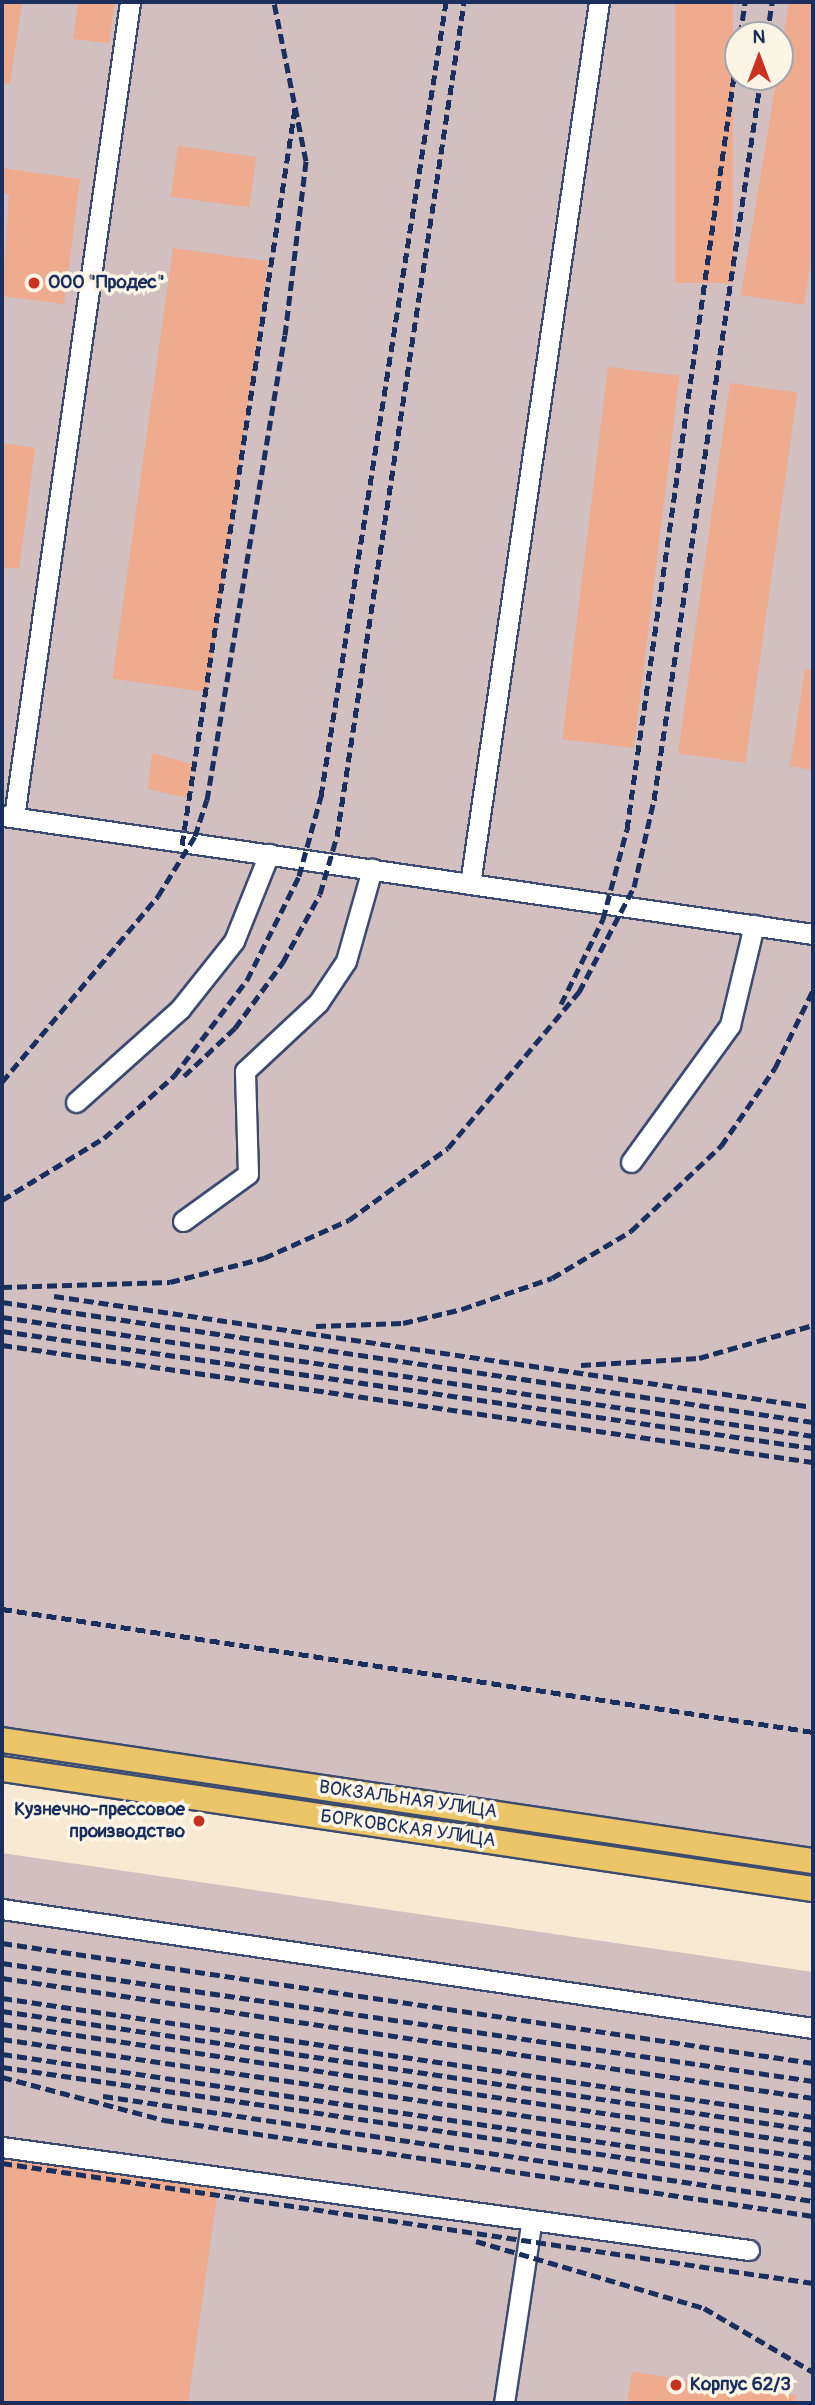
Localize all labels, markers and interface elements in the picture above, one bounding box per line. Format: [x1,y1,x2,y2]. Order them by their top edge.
north arrow [724,21,794,91]
text: N [753,25,765,49]
place label: ООО "Продес" [48,272,165,294]
marker: ООО "Продес" [26,275,42,291]
street label: ВОКЗАЛЬНАЯ УЛИЦА [317,1776,499,1824]
place label: Кузнечно-прессовое производство [14,1799,185,1843]
street label: БОРКОВСКАЯ УЛИЦА [319,1805,497,1853]
marker: Кузнечно-прессовое производство [191,1813,207,1829]
place label: Корпус 62/3 [690,2374,791,2396]
marker: Корпус 62/3 [668,2377,684,2393]

